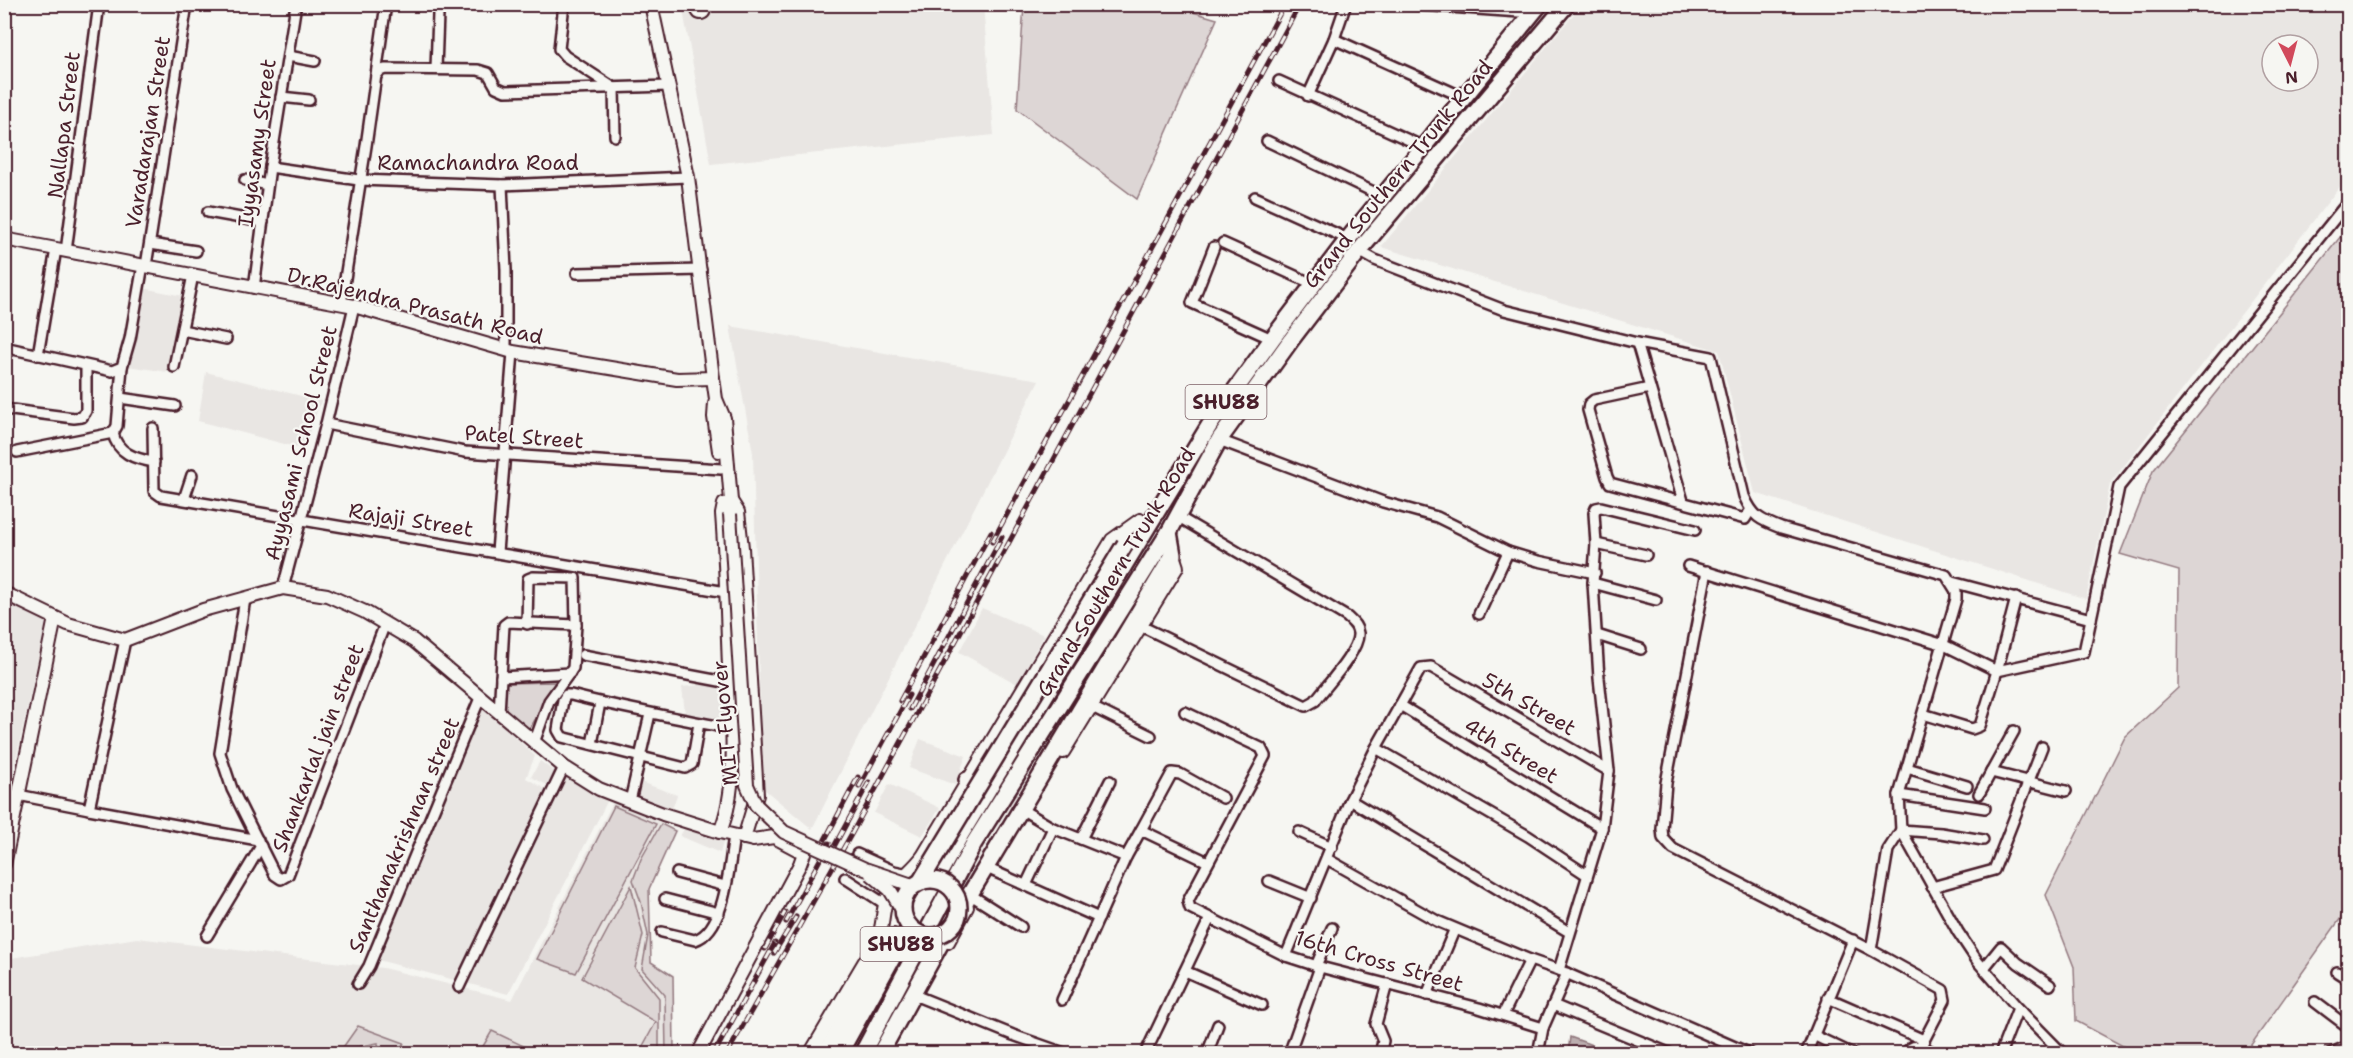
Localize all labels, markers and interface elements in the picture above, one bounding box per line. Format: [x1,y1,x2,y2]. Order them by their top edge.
north arrow [2260,33,2320,93]
street label: Varadarajan Street [119,34,177,230]
street label: Nallapa Street [41,50,87,200]
street label: Grand Southern Trunk Road [1297,54,1499,294]
street label: Iyyasamy Street [231,57,283,229]
text: N [2284,66,2299,89]
street label: Ramachandra Road [377,149,579,177]
street label: Dr.Rajendra Prasath Road [284,261,546,351]
street label: Ayyasami School Street [258,323,344,563]
road number: SHU88 [1186,385,1266,419]
street label: Patel Street [463,419,585,455]
street label: Grand Southern Trunk Road [1030,442,1202,702]
street label: Rajaji Street [347,496,475,544]
street label: Shankarlal jain street [265,640,371,856]
street label: MIT Flyover [706,659,744,787]
street label: 5th Street [1477,666,1581,742]
street label: 4th Street [1459,712,1563,790]
street label: Santhanakrishnan street [342,713,466,957]
street label: 16th Cross Street [1291,924,1467,998]
road number: SHU88 [860,927,942,961]

